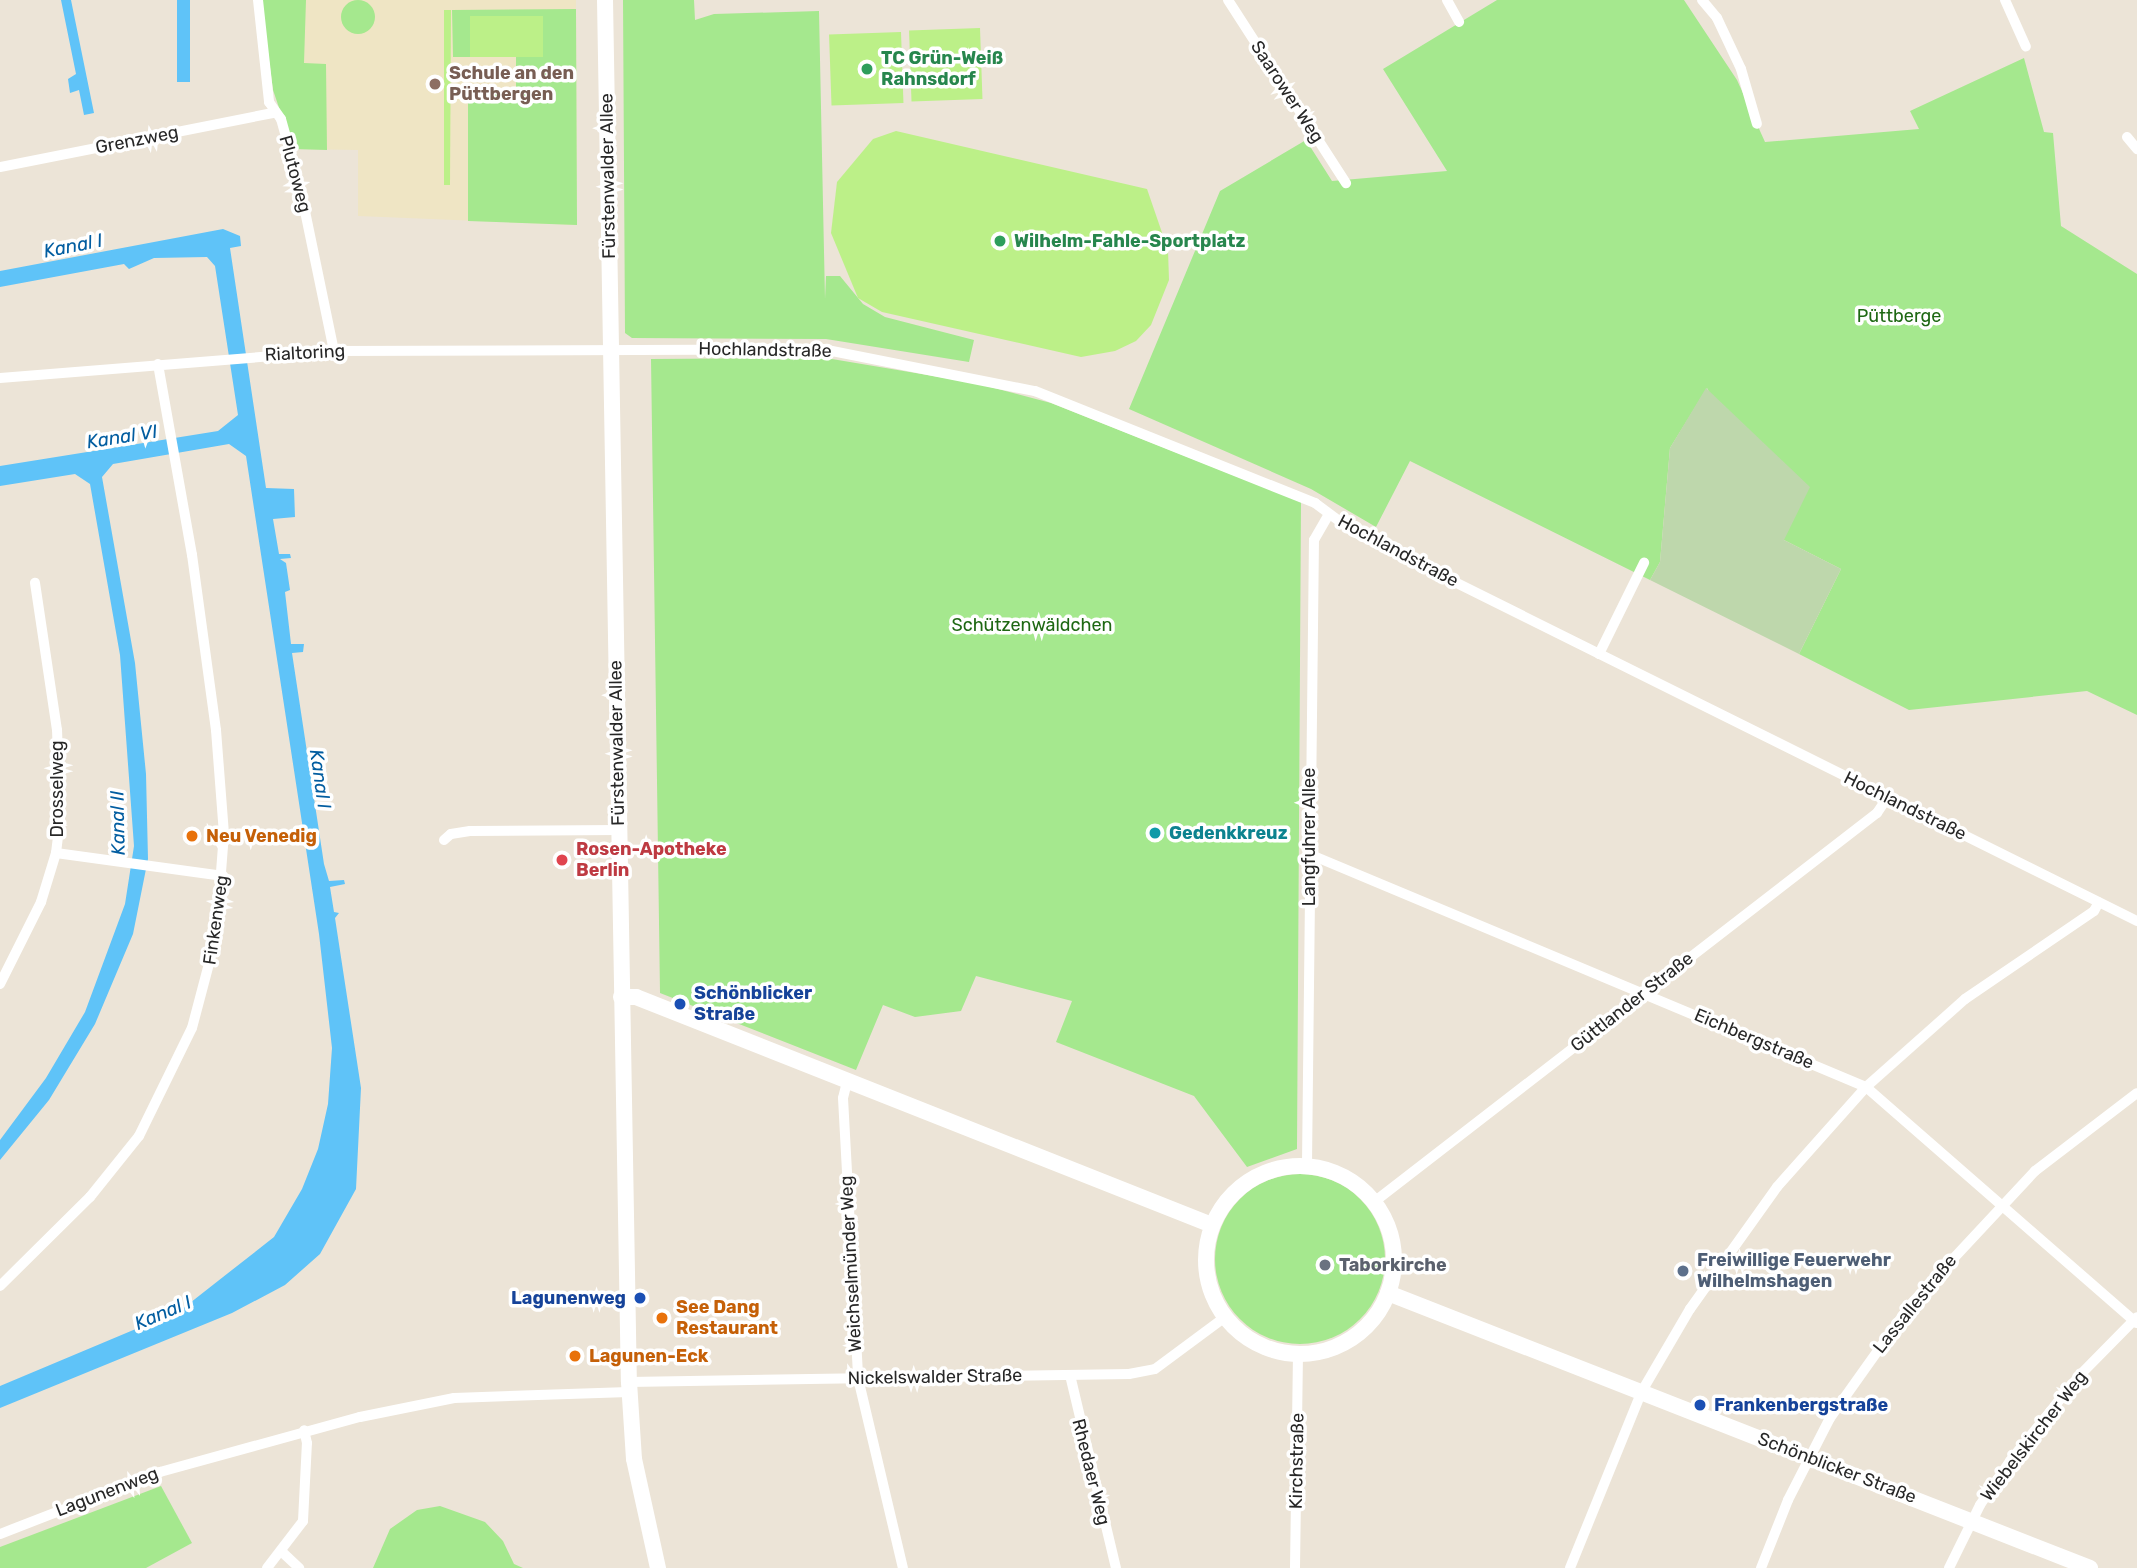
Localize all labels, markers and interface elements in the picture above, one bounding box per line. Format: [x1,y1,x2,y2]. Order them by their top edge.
street label: Saarower Weg [1246,37,1328,147]
place label: TC Grün-Weiß Rahnsdorf [881,48,1003,90]
marker: TC Grün-Weiß Rahnsdorf [859,61,875,77]
place label: Schule an den Püttbergen [449,63,574,106]
marker: Schule an den Püttbergen [427,76,443,92]
street label: Fürstenwalder Allee [596,93,620,259]
street label: Grenzweg [94,121,180,159]
street label: Plutoweg [274,133,316,215]
water label: Kanal I [42,229,104,263]
place label: Wilhelm-Fahle-Sportplatz [1014,230,1245,252]
marker: Wilhelm-Fahle-Sportplatz [992,233,1008,249]
park label: Püttberge [1857,305,1941,327]
street label: Hochlandstraße [698,338,832,362]
street label: Rialtoring [264,340,346,366]
water label: Kanal VI [85,420,159,454]
street label: Hochlandstraße [1334,510,1462,592]
park label: Schützenwäldchen [952,614,1112,636]
street label: Fürstenwalder Allee [605,660,629,826]
street label: Drosselweg [46,740,68,838]
water label: Kanal I [305,748,335,810]
street label: Langfuhrer Allee [1298,767,1320,907]
street label: Hochlandstraße [1840,767,1970,845]
water label: Kanal II [106,790,130,856]
place label: Gedenkkreuz [1169,822,1288,844]
place label: Neu Venedig [206,825,317,847]
marker: Gedenkkreuz [1147,825,1163,841]
marker: Neu Venedig [184,828,200,844]
place label: Rosen-Apotheke Berlin [576,839,727,882]
marker: Rosen-Apotheke Berlin [554,852,570,868]
street label: Finkenweg [199,874,233,966]
street label: Güttlander Straße [1566,947,1698,1057]
place label: Schönblicker Straße [694,983,812,1026]
marker: Schönblicker Straße [672,996,688,1012]
street label: Eichbergstraße [1691,1004,1817,1074]
street label: Weichselmünder Weg [836,1175,866,1353]
place label: Freiwillige Feuerwehr Wilhelmshagen [1697,1250,1891,1292]
street label: Lassallestraße [1869,1250,1961,1358]
place label: Taborkirche [1339,1254,1447,1276]
marker: Taborkirche [1317,1257,1333,1273]
marker: Freiwillige Feuerwehr Wilhelmshagen [1675,1263,1691,1279]
place label: Lagunenweg [511,1287,626,1309]
marker: Lagunenweg [632,1290,648,1306]
water label: Kanal I [131,1291,195,1335]
place label: See Dang Restaurant [676,1297,778,1340]
marker: See Dang Restaurant [654,1310,670,1326]
place label: Lagunen-Eck [589,1345,708,1367]
marker: Lagunen-Eck [567,1348,583,1364]
street label: Nickelswalder Straße [847,1365,1023,1389]
street label: Wiebelskircher Weg [1976,1366,2092,1506]
place label: Frankenbergstraße [1714,1394,1888,1416]
marker: Frankenbergstraße [1692,1397,1708,1413]
street label: Kirchstraße [1285,1413,1309,1509]
street label: Rhedaer Weg [1067,1416,1115,1528]
street label: Schönblicker Straße [1755,1428,1919,1508]
street label: Lagunenweg [53,1462,161,1522]

